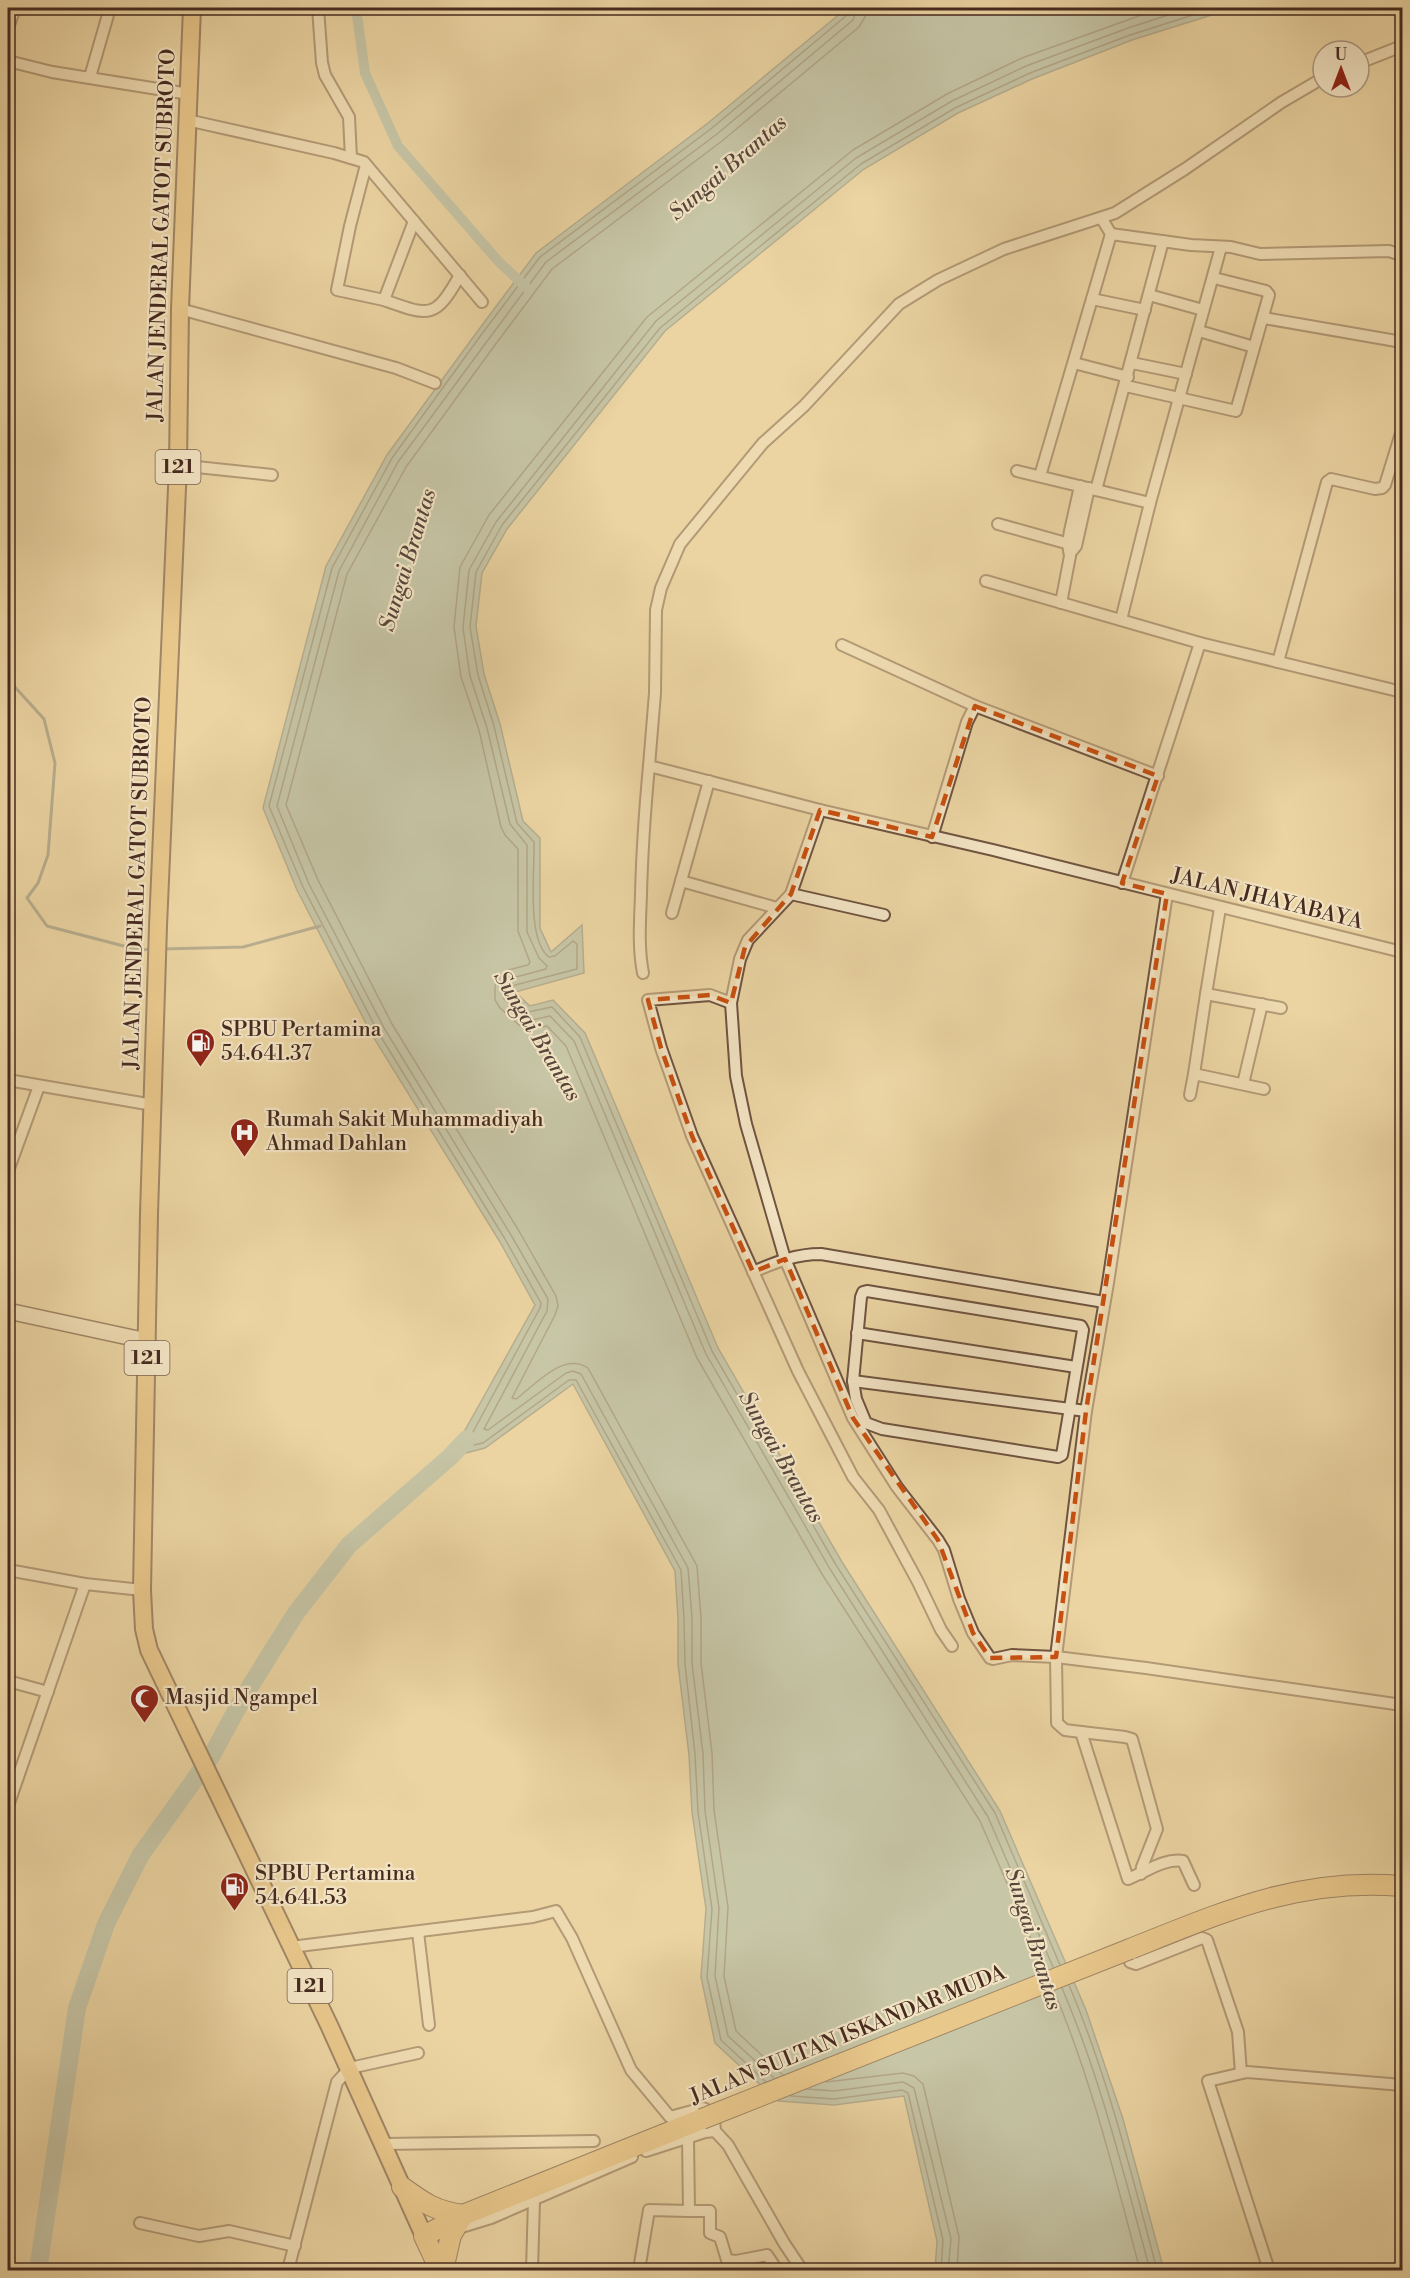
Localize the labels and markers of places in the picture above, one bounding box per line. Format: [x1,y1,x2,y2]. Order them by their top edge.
place label: SPBU Pertamina 54.641.37 [221,1017,382,1067]
fuel station icon: SPBU Pertamina 54.641.37 [184,1026,216,1068]
place label: Rumah Sakit Muhammadiyah Ahmad Dahlan [265,1107,544,1157]
hospital icon: Rumah Sakit Muhammadiyah Ahmad Dahlan [229,1116,261,1158]
mosque icon: Masjid Ngampel [128,1682,160,1724]
place label: Masjid Ngampel [165,1685,318,1711]
place label: SPBU Pertamina 54.641.53 [255,1861,416,1911]
fuel station icon: SPBU Pertamina 54.641.53 [218,1870,250,1912]

